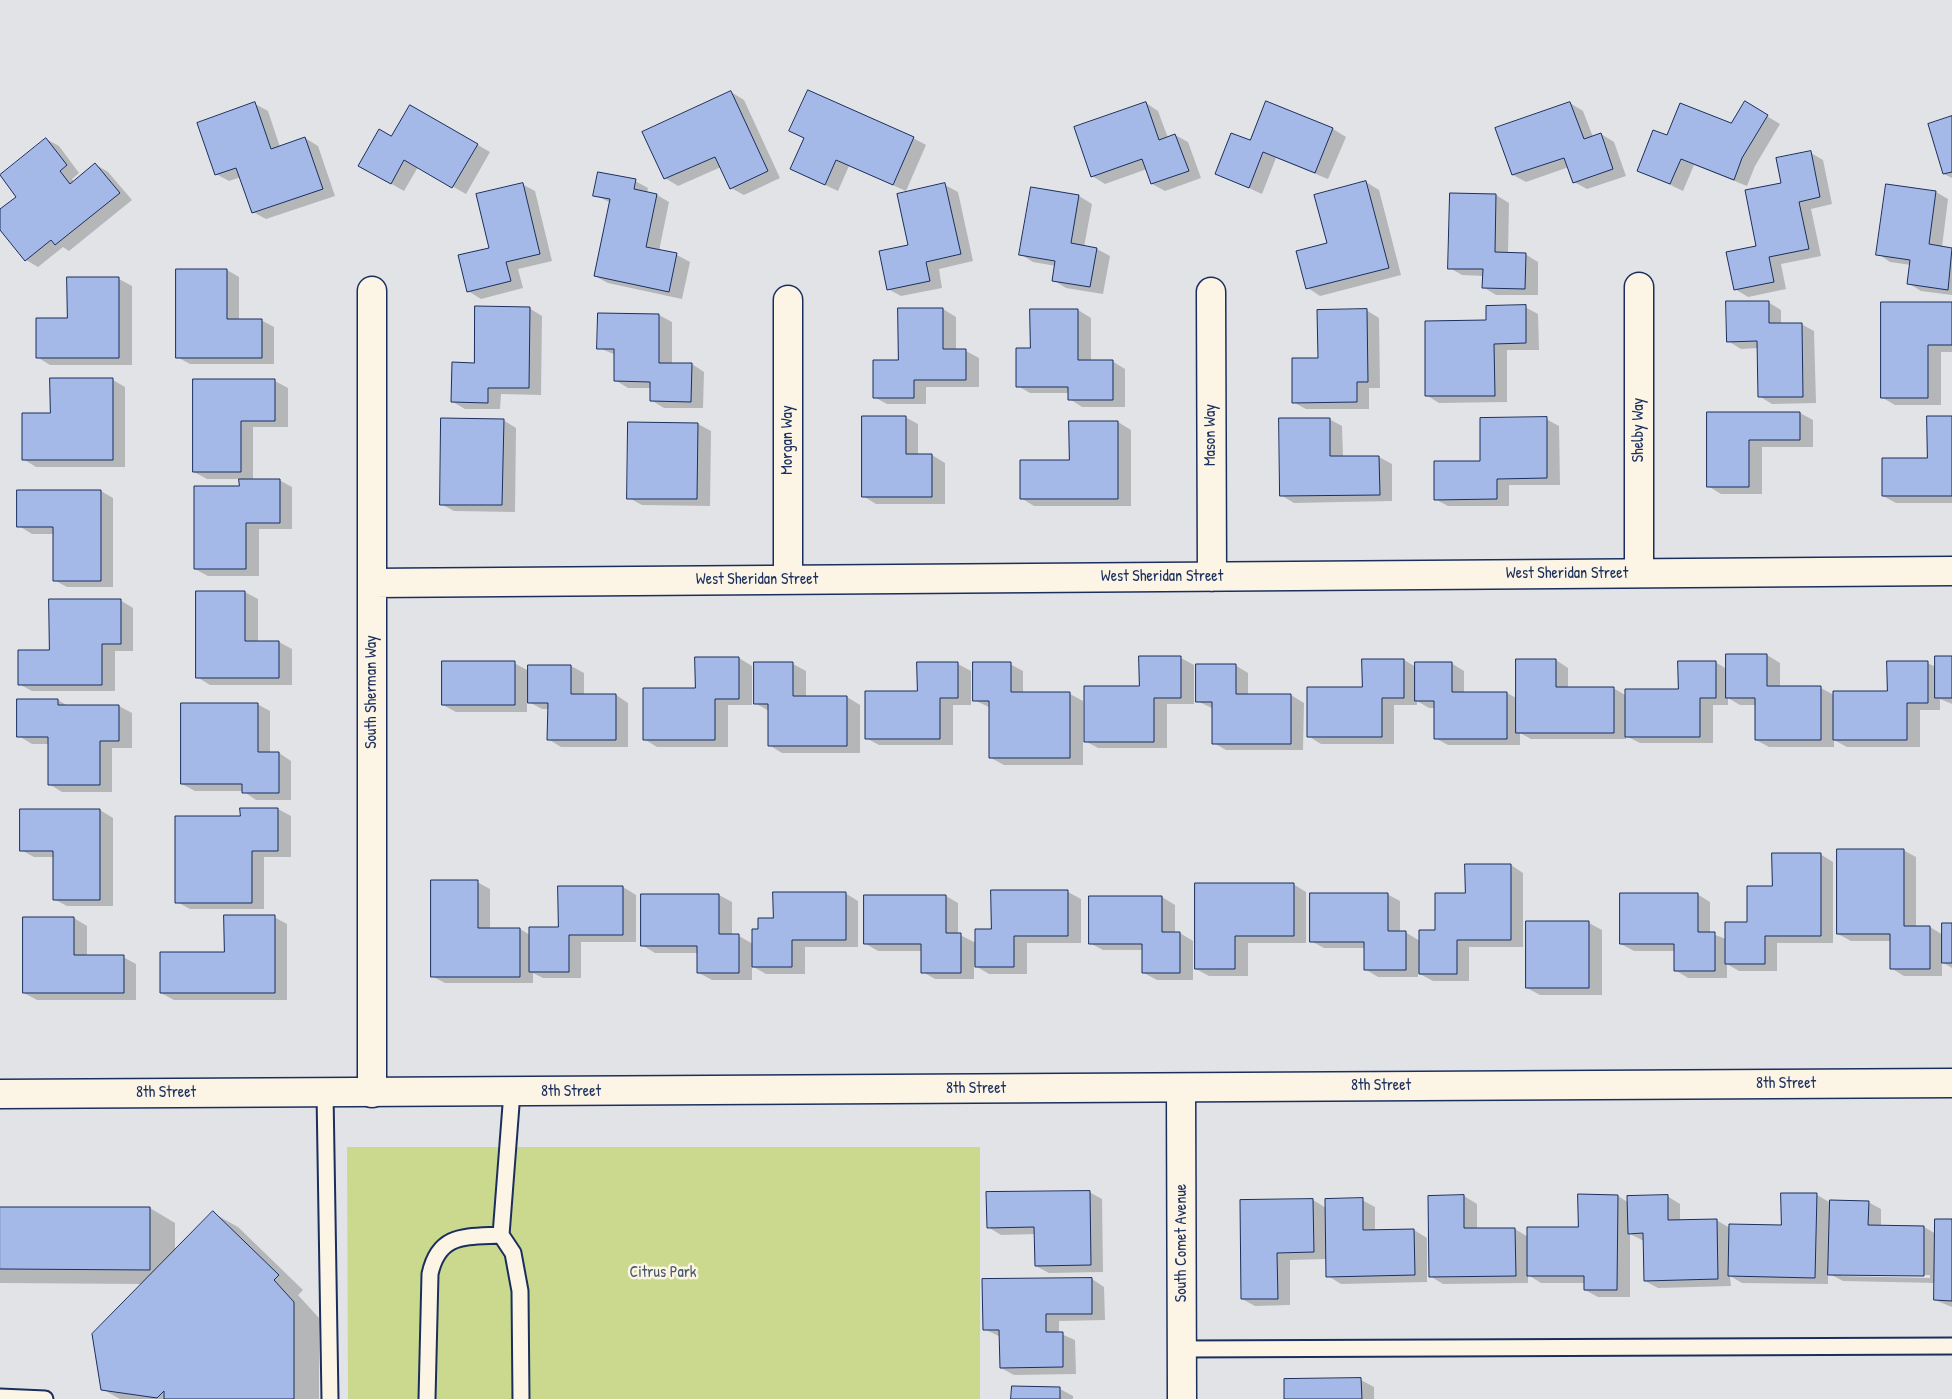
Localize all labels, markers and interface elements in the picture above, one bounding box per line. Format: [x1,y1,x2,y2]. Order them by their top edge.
street label: Shelby Way [1629,398,1649,462]
street label: Mason Way [1201,404,1221,466]
street label: Morgan Way [778,405,798,475]
street label: West Sheridan Street [1506,564,1628,584]
street label: West Sheridan Street [1101,567,1223,587]
street label: West Sheridan Street [696,570,818,590]
street label: South Sherman Way [362,635,382,749]
street label: 8th Street [1756,1074,1816,1094]
street label: 8th Street [1351,1076,1411,1096]
street label: 8th Street [946,1079,1006,1099]
street label: 8th Street [541,1082,601,1102]
street label: 8th Street [136,1083,196,1103]
street label: South Comet Avenue [1172,1184,1192,1302]
park label: Citrus Park [629,1263,697,1283]

